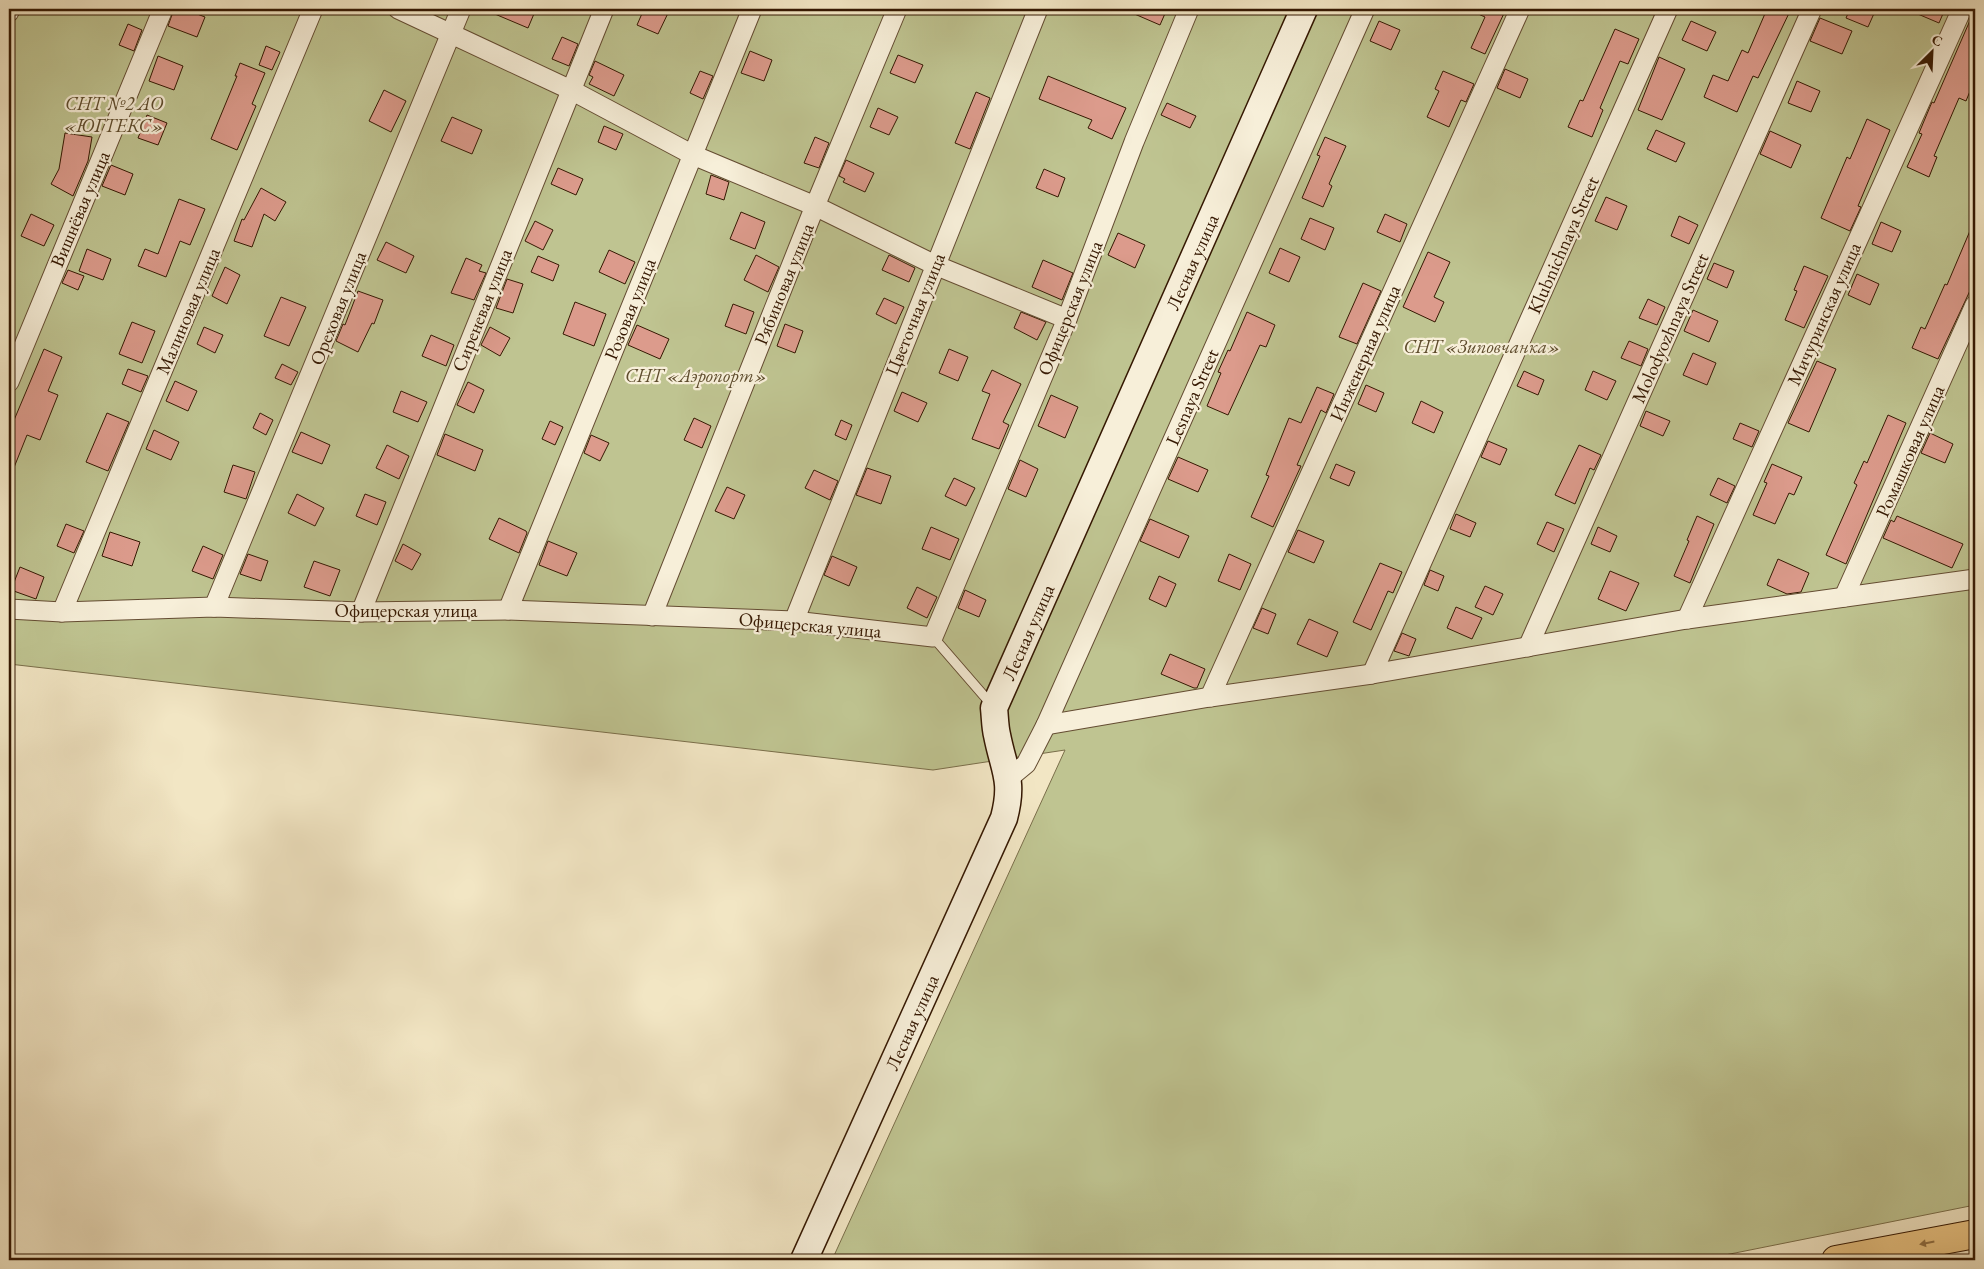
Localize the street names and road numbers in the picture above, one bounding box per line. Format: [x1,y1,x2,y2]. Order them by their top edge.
street label: Вишнёвая улица [44,147,116,271]
street label: Klubnichnaya Street [1521,172,1605,318]
street label: Лесная улица [1160,210,1224,314]
street label: Рябиновая улица [748,219,820,349]
street label: Офицерская улица [1032,237,1109,379]
street label: Мичуринская улица [1781,238,1867,390]
street label: Малиновая улица [150,244,226,378]
street label: Сиреневая улица [446,244,518,375]
street label: Ореховая улица [304,247,372,369]
street label: Цветочная улица [879,249,951,379]
street label: Molodyozhnaya Street [1626,249,1714,407]
street label: Розовая улица [598,254,662,364]
street label: Инженерная улица [1324,280,1406,425]
street label: Lesnaya Street [1160,345,1224,449]
street label: Ромашковая улица [1870,381,1950,521]
street label: Лесная улица [995,580,1060,684]
street label: Офицерская улица [334,598,478,623]
street label: Офицерская улица [738,606,883,644]
street label: Лесная улица [879,970,944,1074]

